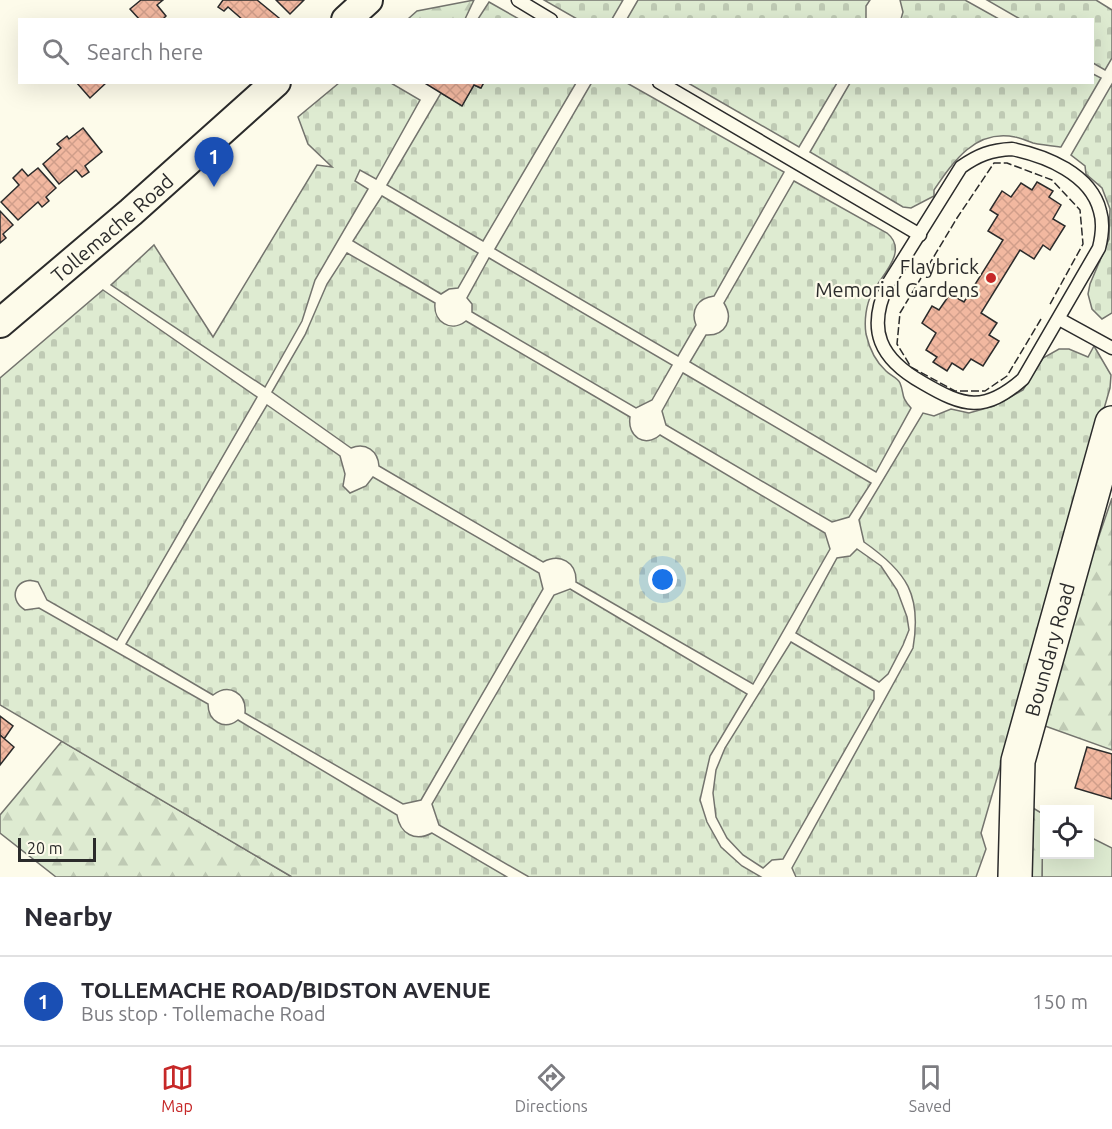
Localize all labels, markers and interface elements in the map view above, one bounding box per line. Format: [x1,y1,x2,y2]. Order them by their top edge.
search box [18,18,1094,84]
icon: search [39,35,72,68]
text: Search here [87,39,203,64]
pin: 1 [194,138,234,187]
street label: Tollemache Road [46,169,177,286]
place label: Flaybrick Memorial Gardens [815,255,979,301]
marker: Flaybrick Memorial Gardens [984,271,998,285]
your location [648,565,677,594]
street label: Boundary Road [1020,580,1079,719]
map controls [1040,805,1094,859]
button: locate [1040,805,1094,859]
scale bar [18,835,96,862]
text: 20 m [27,839,63,857]
text: Nearby [24,902,112,931]
text: TOLLEMACHE ROAD/BIDSTON AVENUE [81,977,490,1002]
text: 1 [38,990,49,1013]
text: 150 m [1032,990,1088,1013]
text: Bus stop · Tollemache Road [81,1002,326,1025]
tab: Map [161,1061,194,1115]
tab: Directions [515,1061,588,1115]
tab: Saved [909,1061,951,1115]

